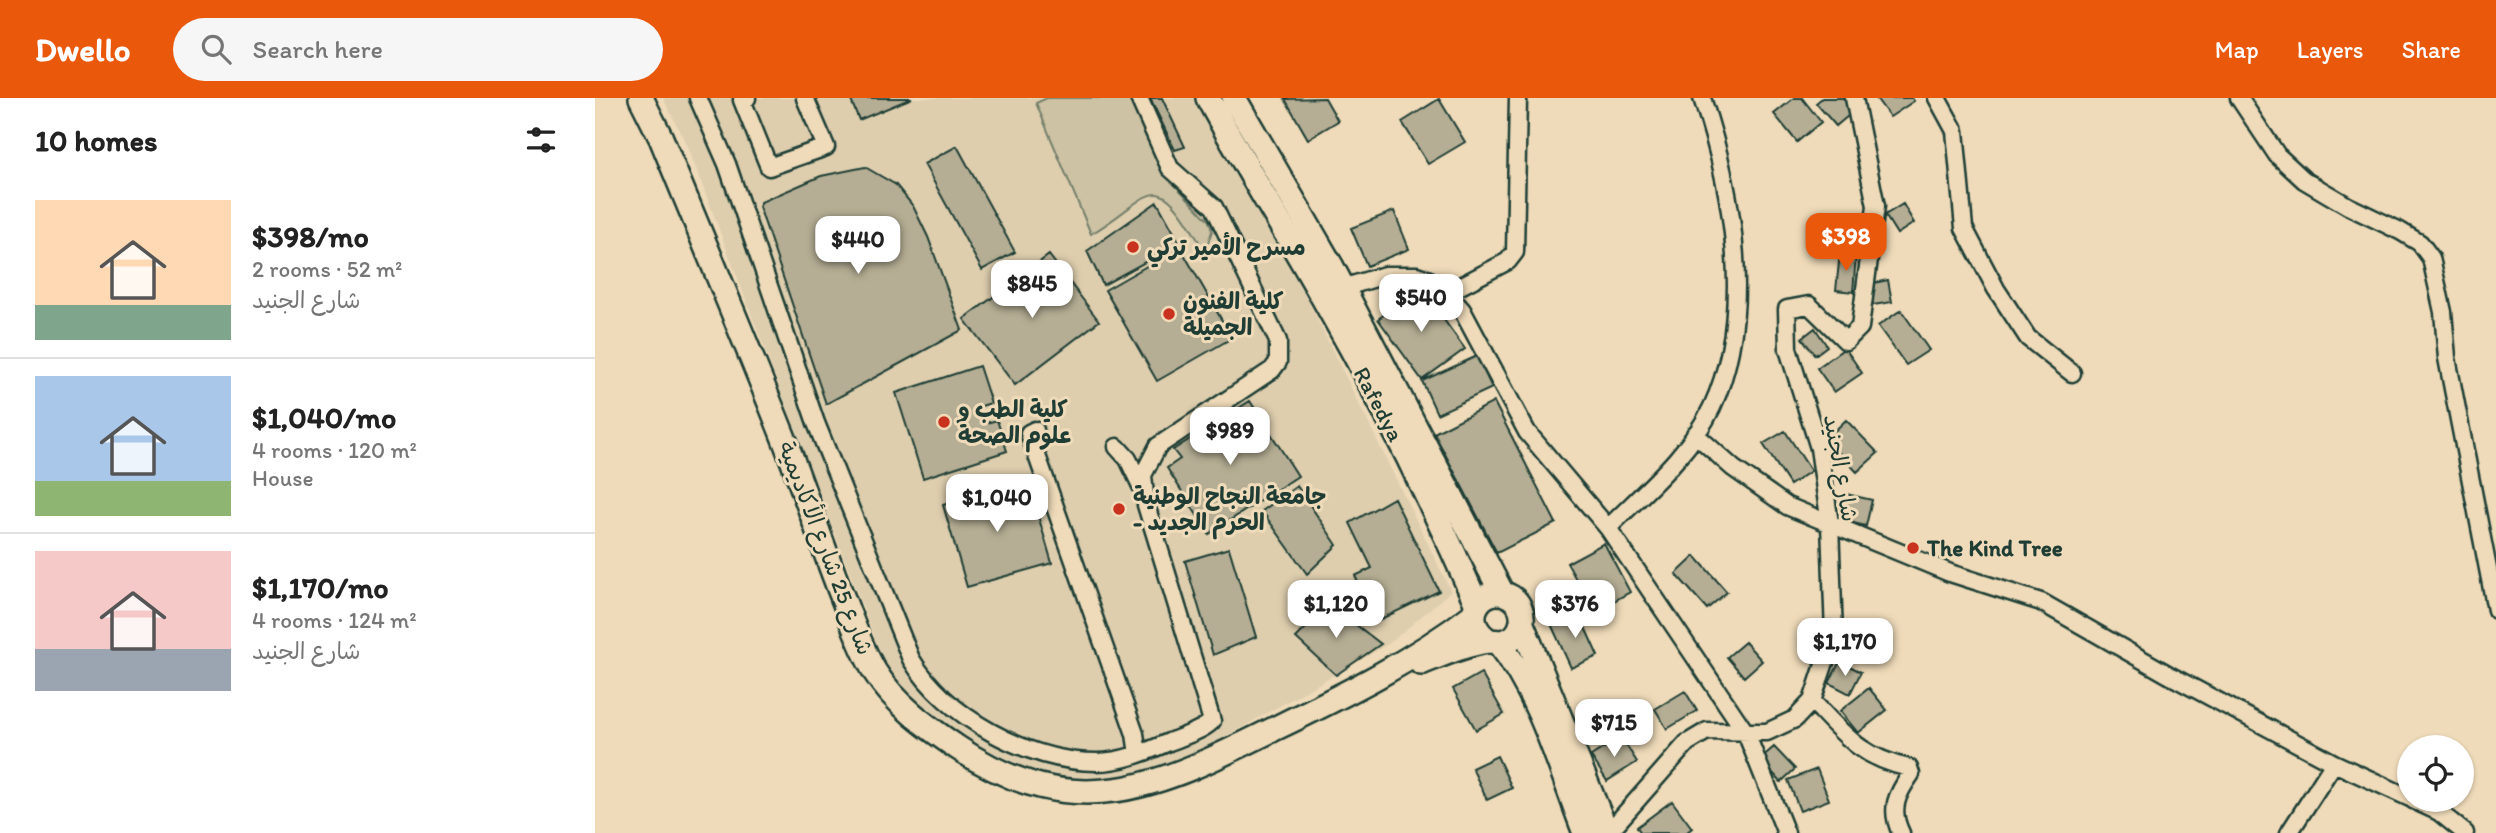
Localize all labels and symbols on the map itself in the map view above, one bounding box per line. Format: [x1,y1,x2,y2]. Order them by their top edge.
pin: $398 [1805,214,1887,273]
pin: $440 [817,216,899,276]
place label: مسرح الأمير تركي [1147,231,1306,268]
marker: مسرح الأمير تركي [1125,239,1141,255]
pin: $845 [991,260,1073,320]
pin: $540 [1380,274,1462,334]
place label: كلية الفنون الجميلة [1183,287,1284,341]
marker: كلية الفنون الجميلة [1161,306,1177,322]
street label: Rafedya [1348,362,1410,446]
place label: كلية الطب و علوم الصحة [956,395,1071,453]
pin: $989 [1189,408,1271,467]
street label: شارع الجنيد [1816,412,1864,524]
marker: كلية الطب و علوم الصحة [936,414,952,430]
street label: شارع 25 شارع الأكاديمية [770,436,882,660]
pin: $1,040 [940,474,1054,534]
place label: جامعة النجاح الوطنية - الحرم الجديد [1133,482,1326,540]
marker: جامعة النجاح الوطنية - الحرم الجديد [1111,501,1127,517]
place label: The Kind Tree [1926,534,2063,562]
marker: The Kind Tree [1905,540,1921,556]
pin: $1,120 [1279,580,1393,640]
pin: $376 [1534,580,1616,640]
pin: $1,170 [1788,618,1902,678]
pin: $715 [1573,700,1655,759]

